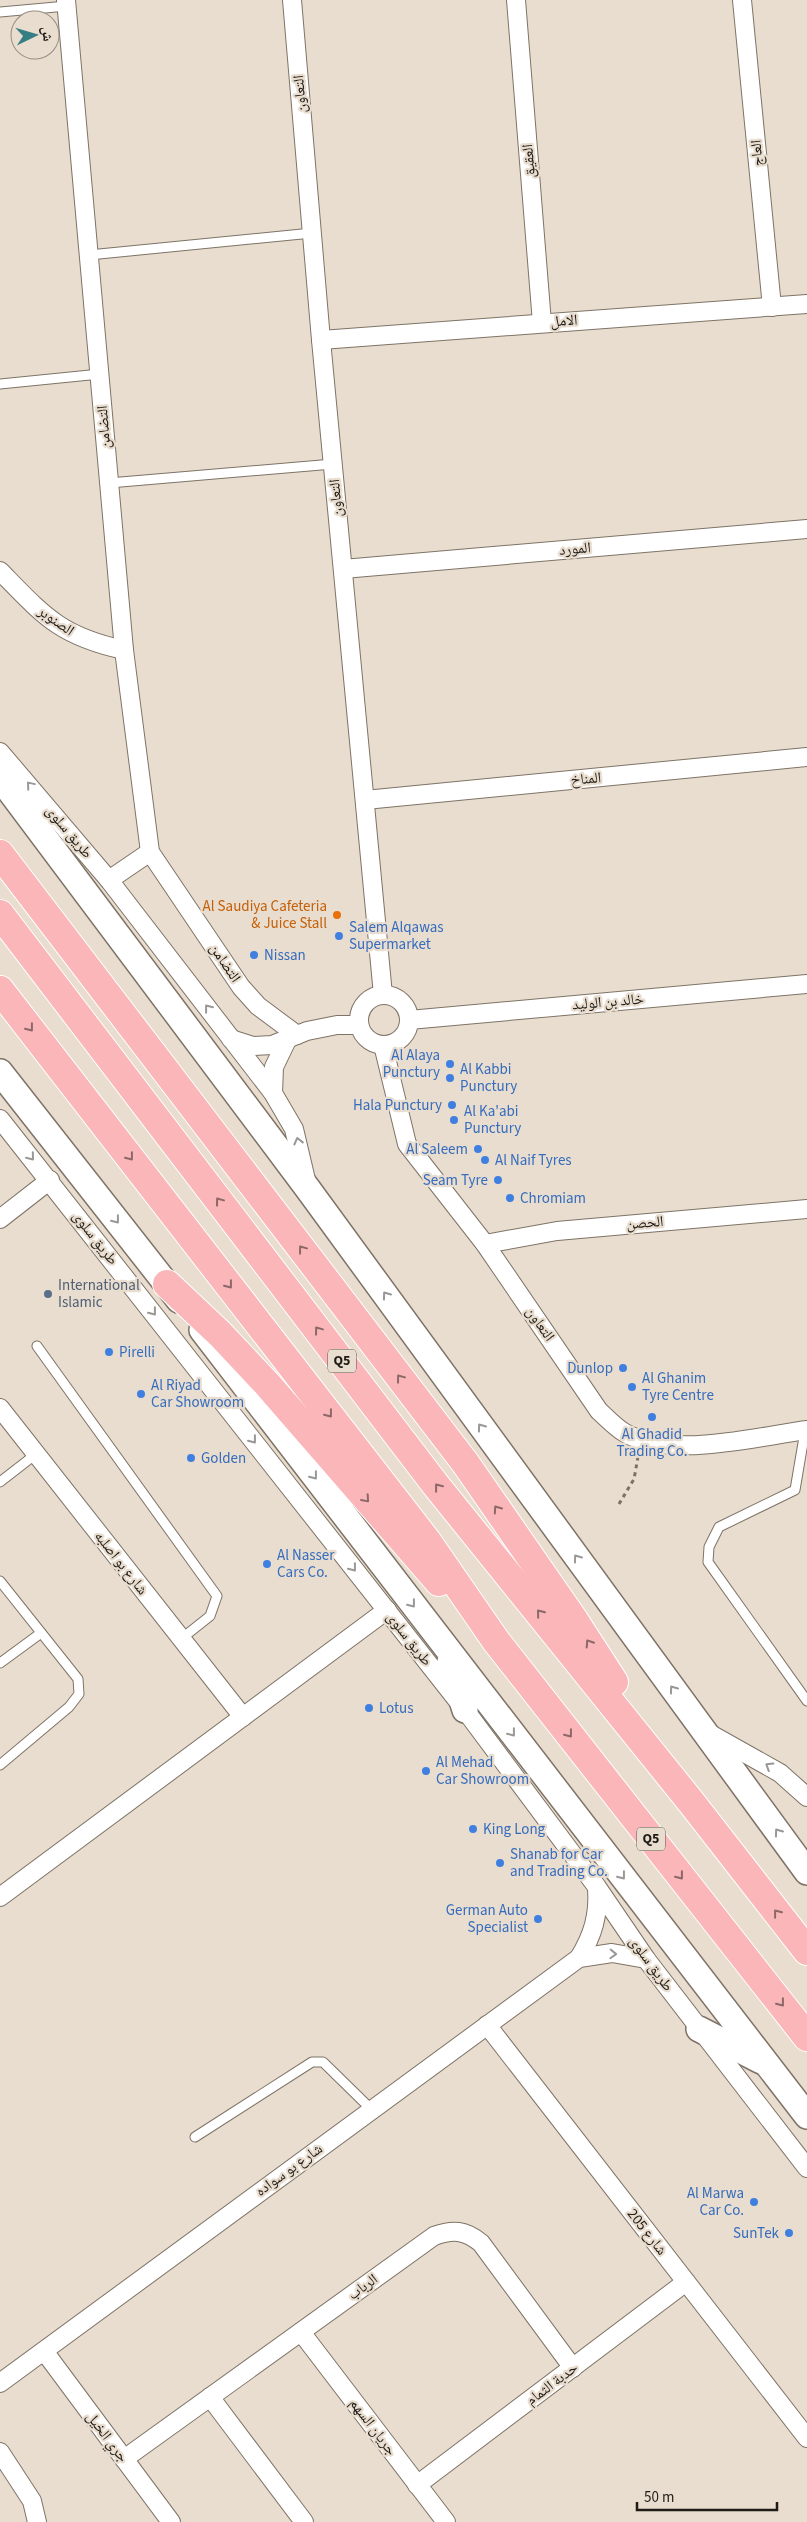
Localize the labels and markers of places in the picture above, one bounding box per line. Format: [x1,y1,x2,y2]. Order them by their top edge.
place label: Al Saudiya Cafeteria & Juice Stall [203,896,327,934]
marker: Al Saudiya Cafeteria & Juice Stall [331,909,343,921]
place label: Salem Alqawas Supermarket [349,917,444,955]
marker: Salem Alqawas Supermarket [333,930,345,942]
place label: Nissan [264,945,306,966]
marker: Nissan [248,949,260,961]
place label: Al Alaya Punctury [383,1045,440,1083]
marker: Al Alaya Punctury [444,1058,456,1070]
place label: Al Kabbi Punctury [460,1059,517,1097]
marker: Al Kabbi Punctury [444,1072,456,1084]
place label: Hala Punctury [353,1095,442,1116]
marker: Hala Punctury [446,1099,458,1111]
place label: Al Ka'abi Punctury [464,1101,521,1139]
marker: Al Ka'abi Punctury [448,1114,460,1126]
place label: Al Saleem [406,1139,468,1160]
marker: Al Saleem [472,1143,484,1155]
place label: Al Naif Tyres [495,1150,572,1171]
marker: Al Naif Tyres [479,1154,491,1166]
place label: Seam Tyre [423,1170,488,1191]
marker: Seam Tyre [492,1174,504,1186]
place label: Chromiam [520,1188,586,1209]
marker: Chromiam [504,1192,516,1204]
place label: International Islamic [58,1275,140,1313]
marker: International Islamic [42,1288,54,1300]
place label: Pirelli [119,1342,155,1363]
marker: Pirelli [103,1346,115,1358]
place label: Dunlop [567,1358,613,1379]
marker: Dunlop [617,1362,629,1374]
place label: Al Ghanim Tyre Centre [642,1368,714,1406]
place label: Al Riyad Car Showroom [151,1375,244,1413]
marker: Al Ghanim Tyre Centre [626,1381,638,1393]
marker: Al Riyad Car Showroom [135,1388,147,1400]
marker: Al Ghadid Trading Co. [646,1411,658,1423]
place label: Al Ghadid Trading Co. [617,1424,687,1462]
place label: Golden [201,1448,246,1469]
marker: Golden [185,1452,197,1464]
place label: Al Nasser Cars Co. [277,1545,335,1583]
marker: Al Nasser Cars Co. [261,1558,273,1570]
place label: Lotus [379,1698,414,1719]
marker: Lotus [363,1702,375,1714]
place label: Al Mehad Car Showroom [436,1752,529,1790]
marker: Al Mehad Car Showroom [420,1765,432,1777]
place label: King Long [483,1819,546,1840]
marker: King Long [467,1823,479,1835]
place label: Shanab for Car and Trading Co. [510,1844,608,1882]
marker: Shanab for Car and Trading Co. [494,1857,506,1869]
place label: German Auto Specialist [446,1900,528,1938]
marker: German Auto Specialist [532,1913,544,1925]
place label: Al Marwa Car Co. [687,2183,744,2221]
marker: Al Marwa Car Co. [748,2196,760,2208]
place label: SunTek [733,2223,780,2244]
marker: SunTek [783,2227,795,2239]

